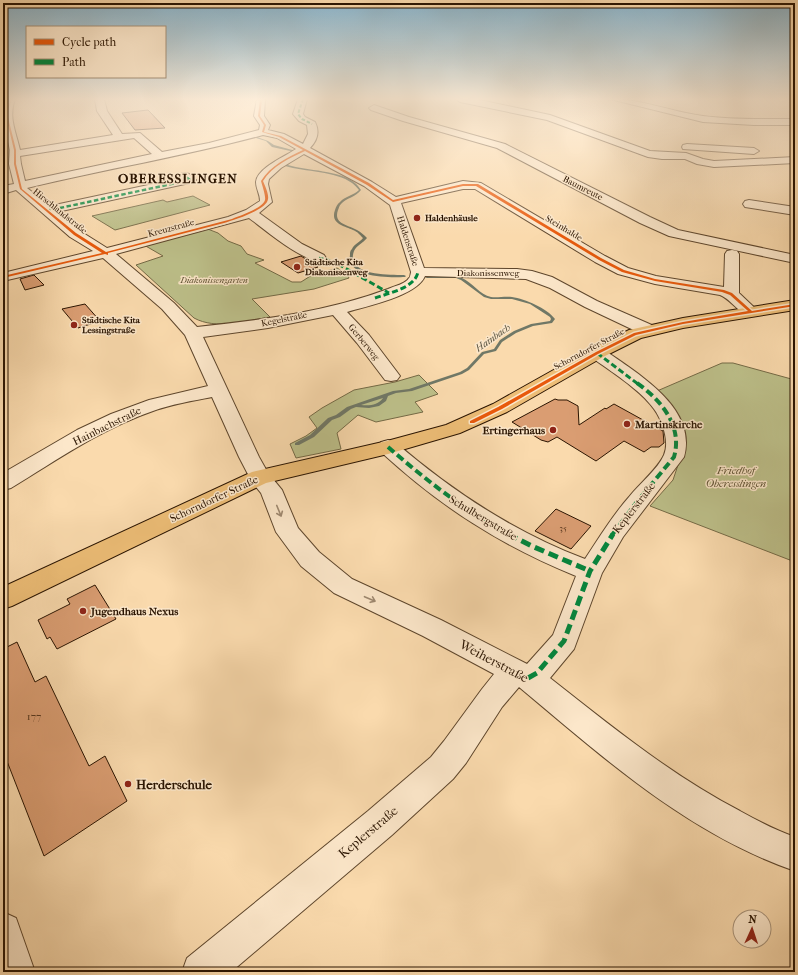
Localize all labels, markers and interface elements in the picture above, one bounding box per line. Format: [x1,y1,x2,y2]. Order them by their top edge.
legend [26,26,166,78]
text: Cycle path [62,35,117,49]
text: Path [62,55,86,69]
district label: OBERESSLINGEN [118,171,238,186]
street label: Baumreute [561,174,605,203]
street label: Hirschlandstraße [31,186,89,236]
marker: Haldenhäusle [412,213,422,223]
place label: Haldenhäusle [425,213,478,223]
street label: Steinhalde [544,213,585,243]
street label: Haldenstraße [395,215,421,268]
street label: Kreuzstraße [147,217,196,239]
place label: Städtische Kita Diakonissenweg [305,257,369,278]
marker: Städtische Kita Diakonissenweg [292,262,302,272]
street label: Diakonissenweg [457,268,519,278]
park label: Diakonissengarten [179,275,248,285]
street label: Kegelstraße [260,310,308,328]
place label: Städtische Kita Lessingstraße [82,315,141,336]
marker: Städtische Kita Lessingstraße [69,320,79,330]
street label: Gerberweg [346,322,382,362]
water label: Hainbach [472,322,513,355]
street label: Schorndorfer Straße [552,326,627,372]
street label: Hainbachstraße [71,404,144,448]
place label: Martinskirche [634,418,703,431]
marker: Martinskirche [622,419,632,429]
place label: Ertingerhaus [483,424,545,437]
marker: Ertingerhaus [548,425,558,435]
park label: Friedhof Oberesslingen [706,464,766,490]
street label: Schorndorfer Straße [168,473,261,525]
street label: Keplerstraße [610,479,658,536]
street label: Schulbergstraße [447,493,520,544]
one-way arrow [275,504,283,516]
house number: 35 [559,523,567,533]
one-way arrow [363,595,375,603]
place label: Jugendhaus Nexus [90,605,178,618]
marker: Jugendhaus Nexus [78,606,88,616]
street label: Weiherstraße [456,636,532,686]
house number: 177 [27,710,41,723]
place label: Herderschule [136,777,212,792]
marker: Herderschule [123,779,133,789]
street label: Keplerstraße [335,803,401,861]
north arrow [732,909,772,949]
text: N [748,913,758,926]

